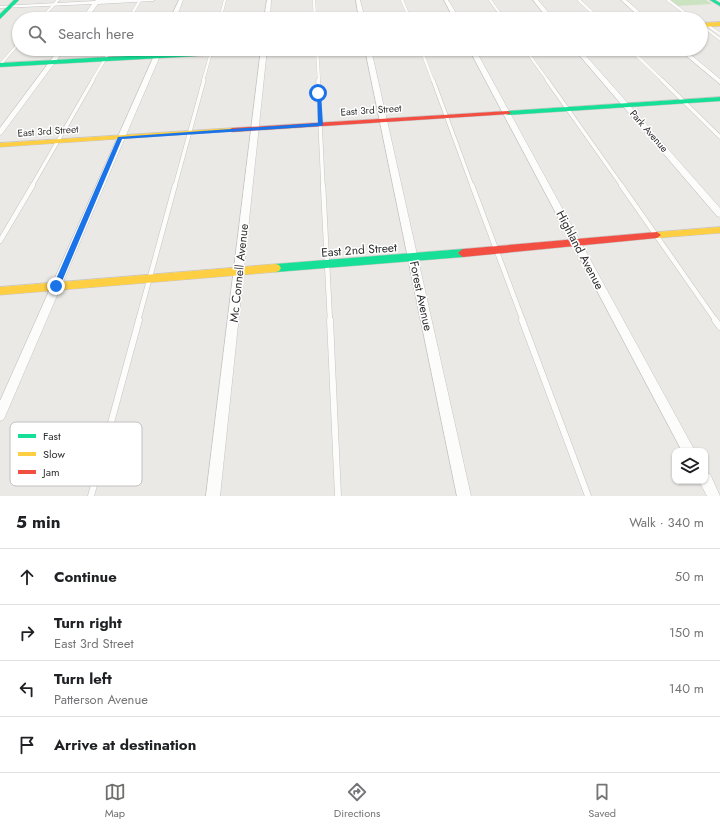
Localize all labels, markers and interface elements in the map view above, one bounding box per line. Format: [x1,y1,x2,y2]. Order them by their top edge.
search box [12,12,708,56]
icon: search [26,23,48,45]
text: Search here [58,23,134,45]
route start [309,84,327,102]
street label: East 3rd Street [340,100,403,120]
street label: Park Avenue [626,106,672,156]
street label: East 3rd Street [17,121,80,141]
street label: Highland Avenue [552,207,608,293]
street label: Mc Connell Avenue [225,223,253,323]
street label: East 2nd Street [321,238,398,262]
street label: Forest Avenue [405,259,437,333]
route end [47,277,65,295]
legend [10,422,142,486]
text: Fast [43,428,61,444]
text: Slow [43,446,65,462]
map controls [672,448,708,484]
button: layers [672,448,708,484]
text: Jam [41,464,60,480]
text: 5 min [16,510,60,534]
text: Walk · 340 m [629,513,704,532]
icon: ahead [16,566,38,588]
text: Continue [54,566,117,588]
text: 50 m [675,567,704,586]
text: Turn right [54,612,122,634]
icon: right [16,622,38,644]
text: 150 m [669,623,704,642]
text: East 3rd Street [54,634,134,653]
text: Turn left [54,668,112,690]
icon: left [16,678,38,700]
text: 140 m [669,679,704,698]
text: Patterson Avenue [54,690,148,709]
icon: arrive [16,734,38,756]
text: Arrive at destination [54,734,196,756]
tab: Map [104,781,126,821]
tab: Directions [334,781,380,821]
tab: Saved [588,781,616,821]

